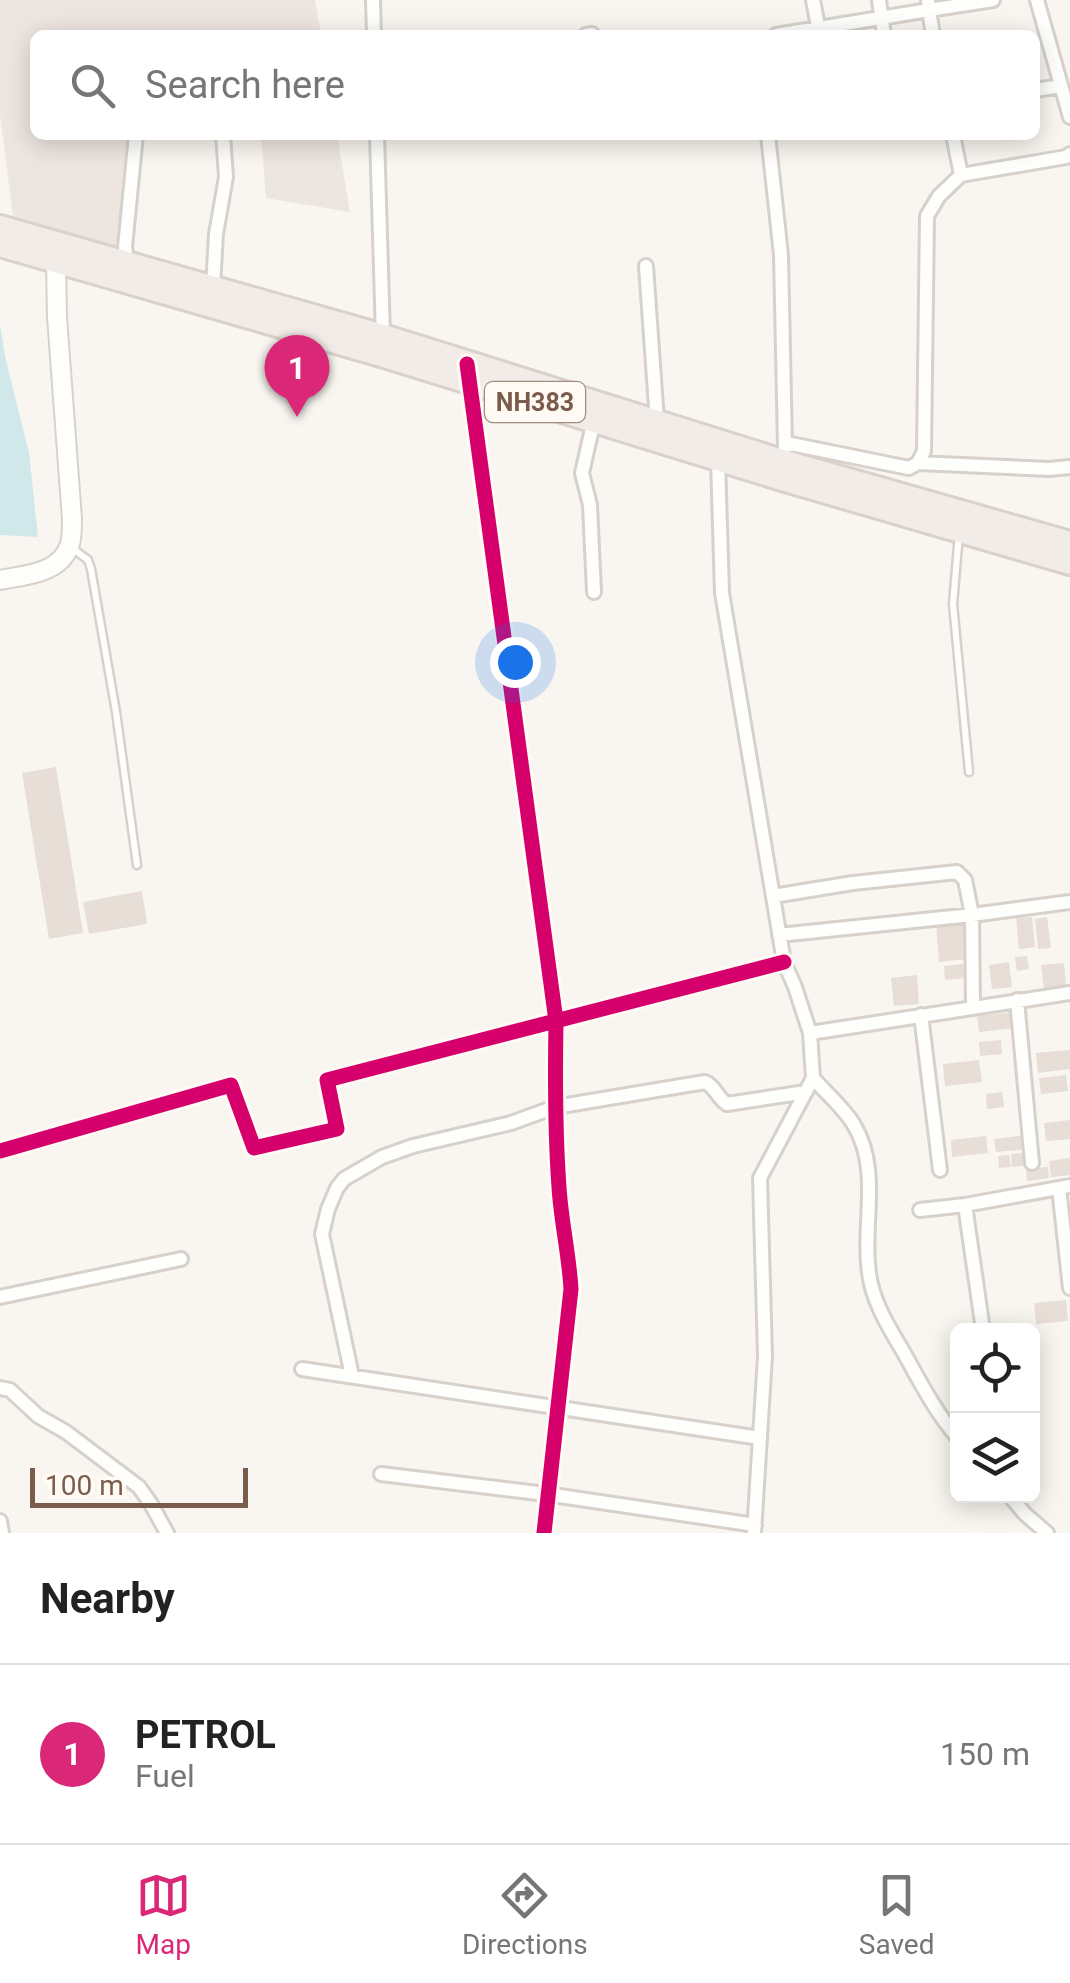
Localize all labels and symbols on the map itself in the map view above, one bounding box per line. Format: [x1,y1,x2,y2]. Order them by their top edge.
pin: 1 [264,334,330,417]
road number: NH383 [485,382,585,422]
your location [490,637,541,688]
scale bar [30,1463,248,1508]

